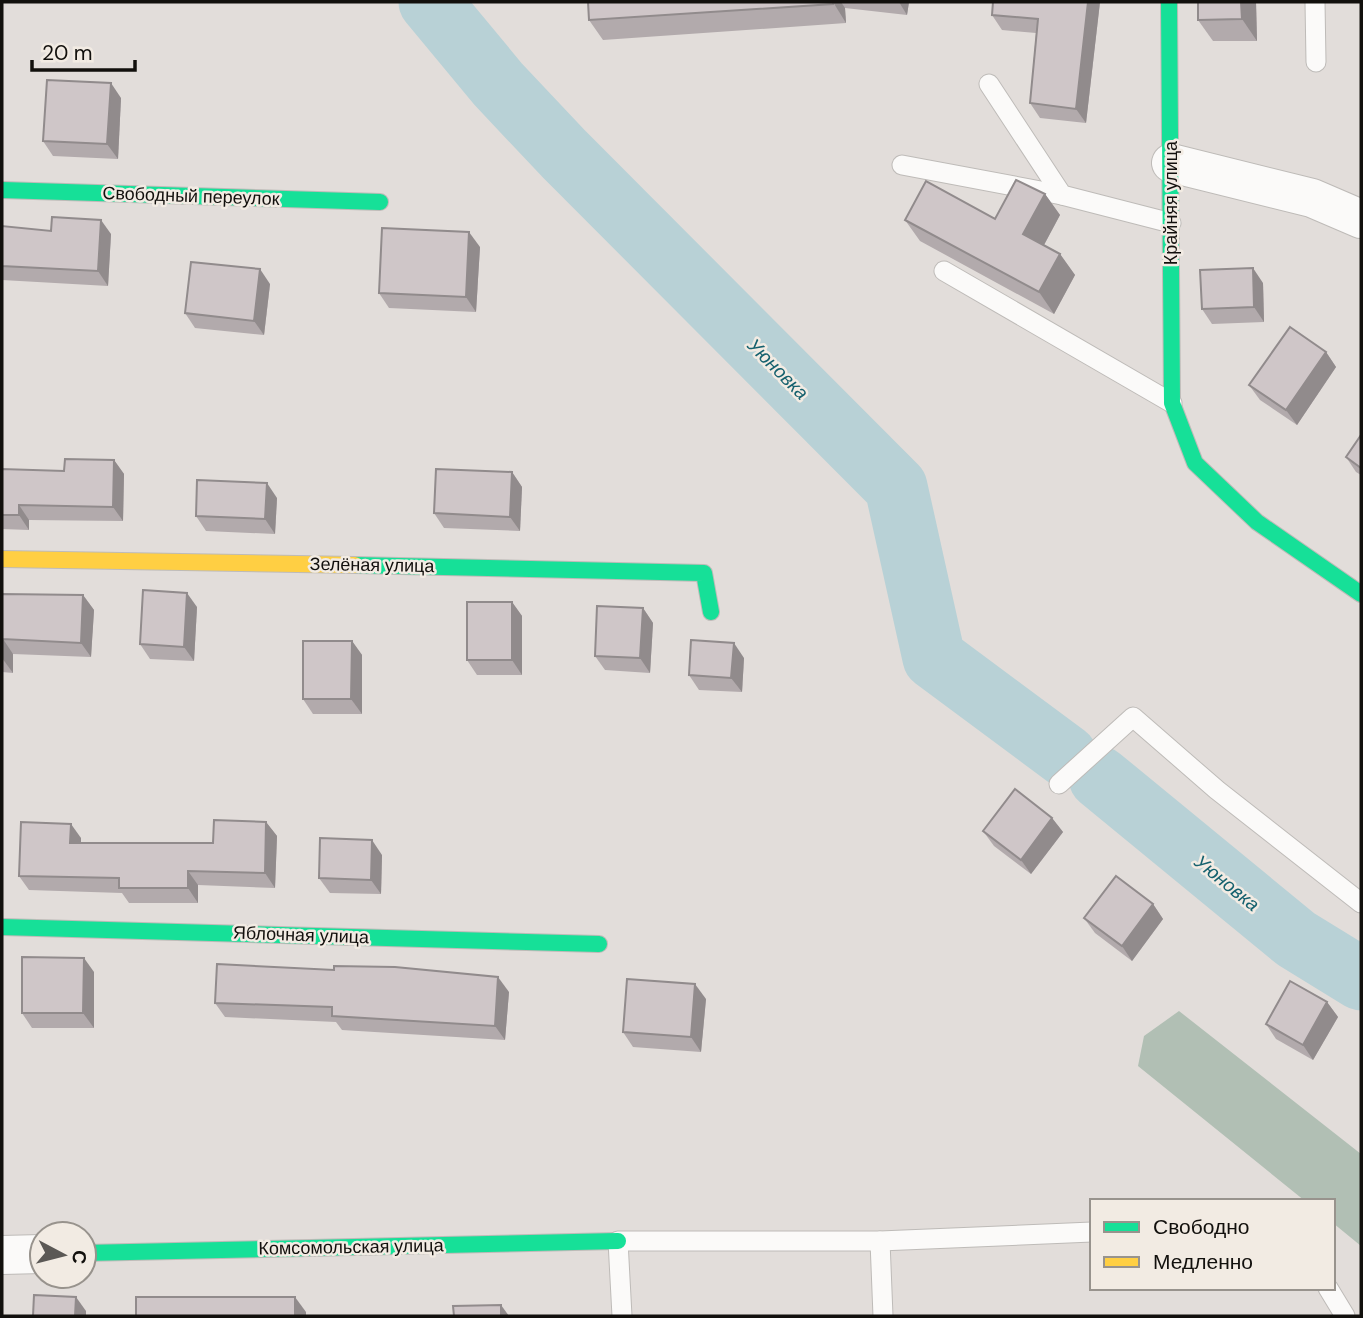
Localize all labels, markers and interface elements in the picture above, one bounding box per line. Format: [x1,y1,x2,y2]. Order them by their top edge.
scale bar [32,28,135,72]
text: 20 m [42,39,93,67]
street label: Крайняя улица [1159,140,1183,265]
street label: Свободный переулок [102,181,280,211]
water label: Уюновка [741,332,814,405]
street label: Зелёная улица [309,552,436,578]
water label: Уюновка [1189,849,1265,917]
street label: Яблочная улица [233,921,370,949]
legend [1090,1199,1335,1290]
text: Свободно [1153,1213,1250,1241]
north arrow [28,1220,98,1290]
street label: Комсомольская улица [258,1233,445,1261]
text: Медленно [1153,1248,1253,1276]
text: С [66,1249,93,1266]

